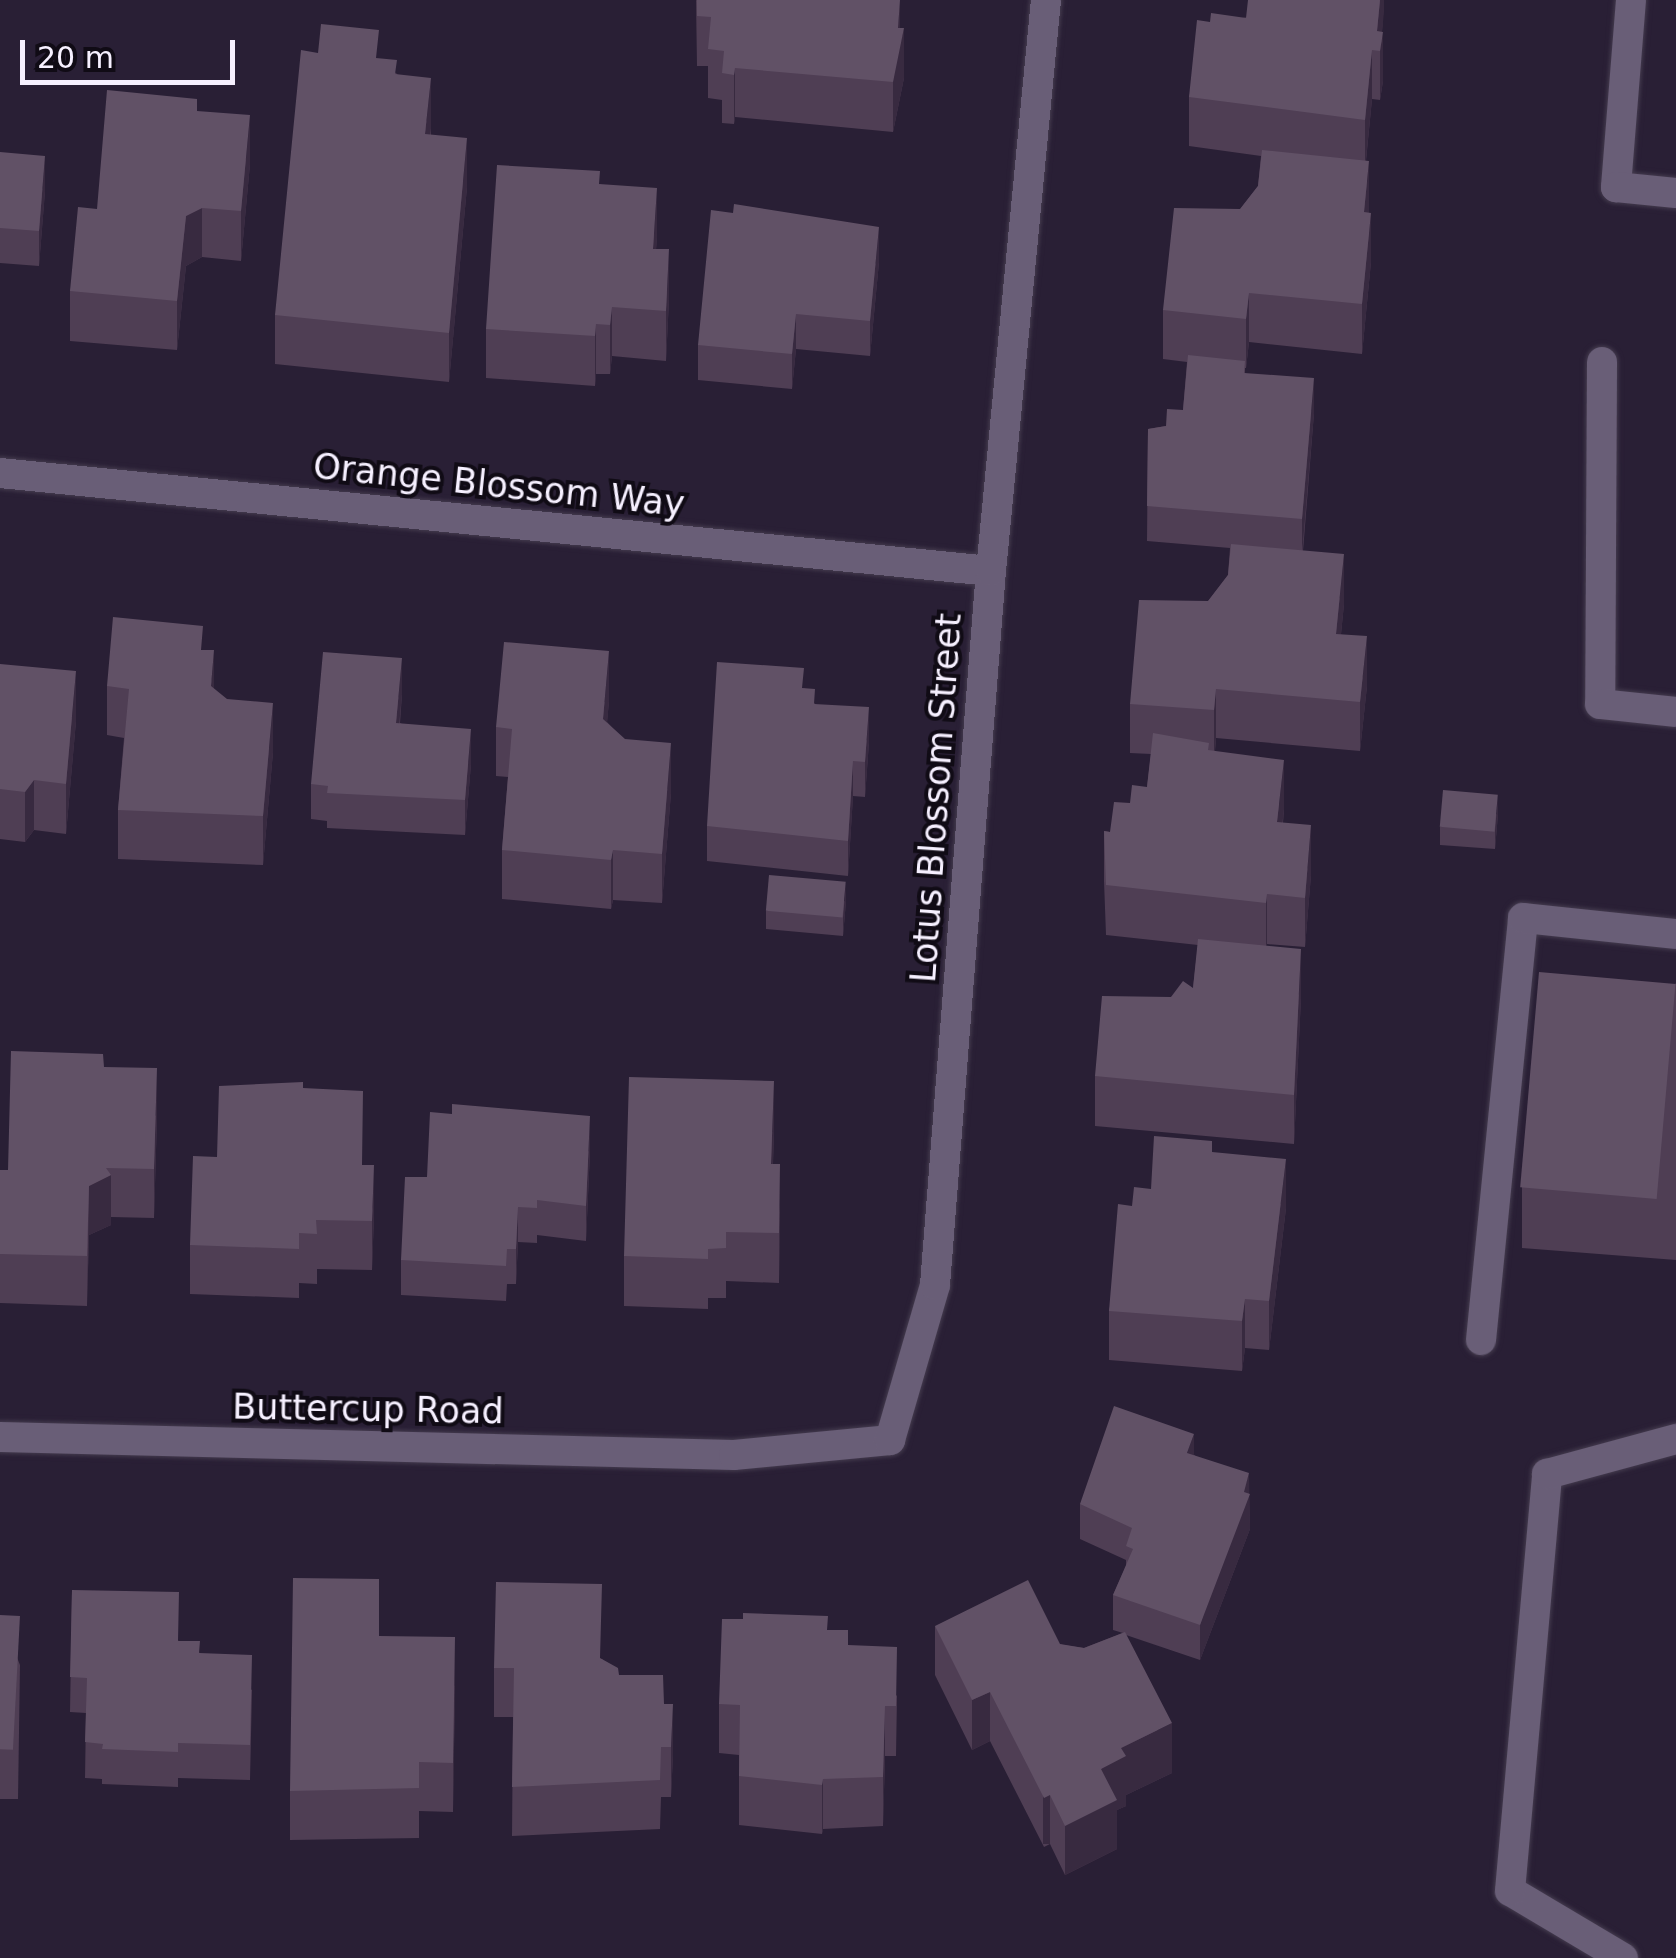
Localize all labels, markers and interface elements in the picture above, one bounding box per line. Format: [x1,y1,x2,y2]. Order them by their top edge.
scale bar [25,20,240,82]
text: 20 m [37,40,114,75]
street label: Orange Blossom Way [311,445,687,525]
street label: Lotus Blossom Street [902,612,970,984]
street label: Buttercup Road [232,1386,504,1432]

